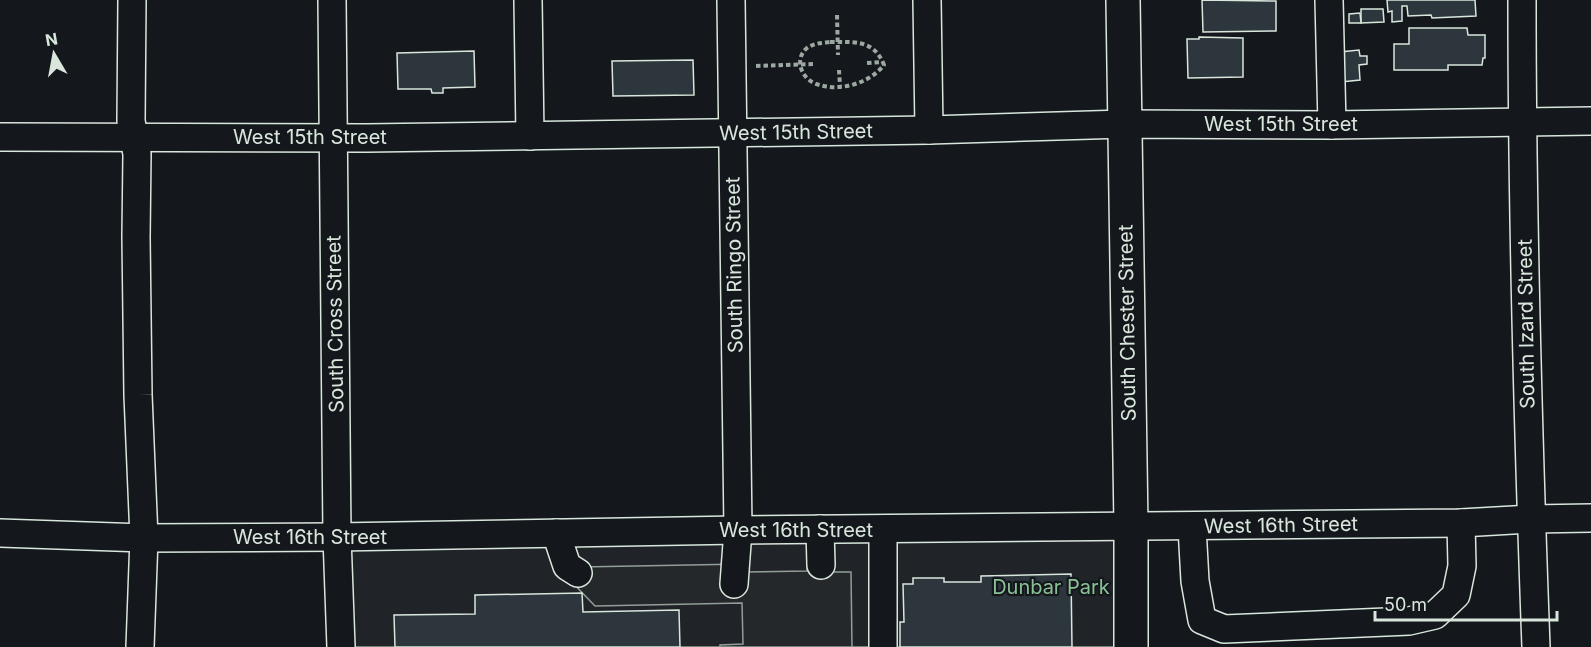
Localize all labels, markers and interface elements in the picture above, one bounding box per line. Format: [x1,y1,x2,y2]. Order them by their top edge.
north arrow [24,24,84,84]
text: N [44,28,59,50]
street label: West 15th Street [1204,112,1358,136]
street label: West 15th Street [719,119,874,145]
street label: West 15th Street [233,125,387,149]
street label: South Ringo Street [720,176,748,353]
street label: South Chester Street [1113,224,1141,422]
street label: South Cross Street [321,235,349,413]
street label: South Izard Street [1513,238,1539,409]
street label: West 16th Street [1204,512,1359,538]
street label: West 16th Street [719,518,873,542]
street label: West 16th Street [233,525,387,549]
park label: Dunbar Park [992,575,1110,599]
scale bar [1375,584,1556,622]
text: 50 m [1384,594,1427,615]

